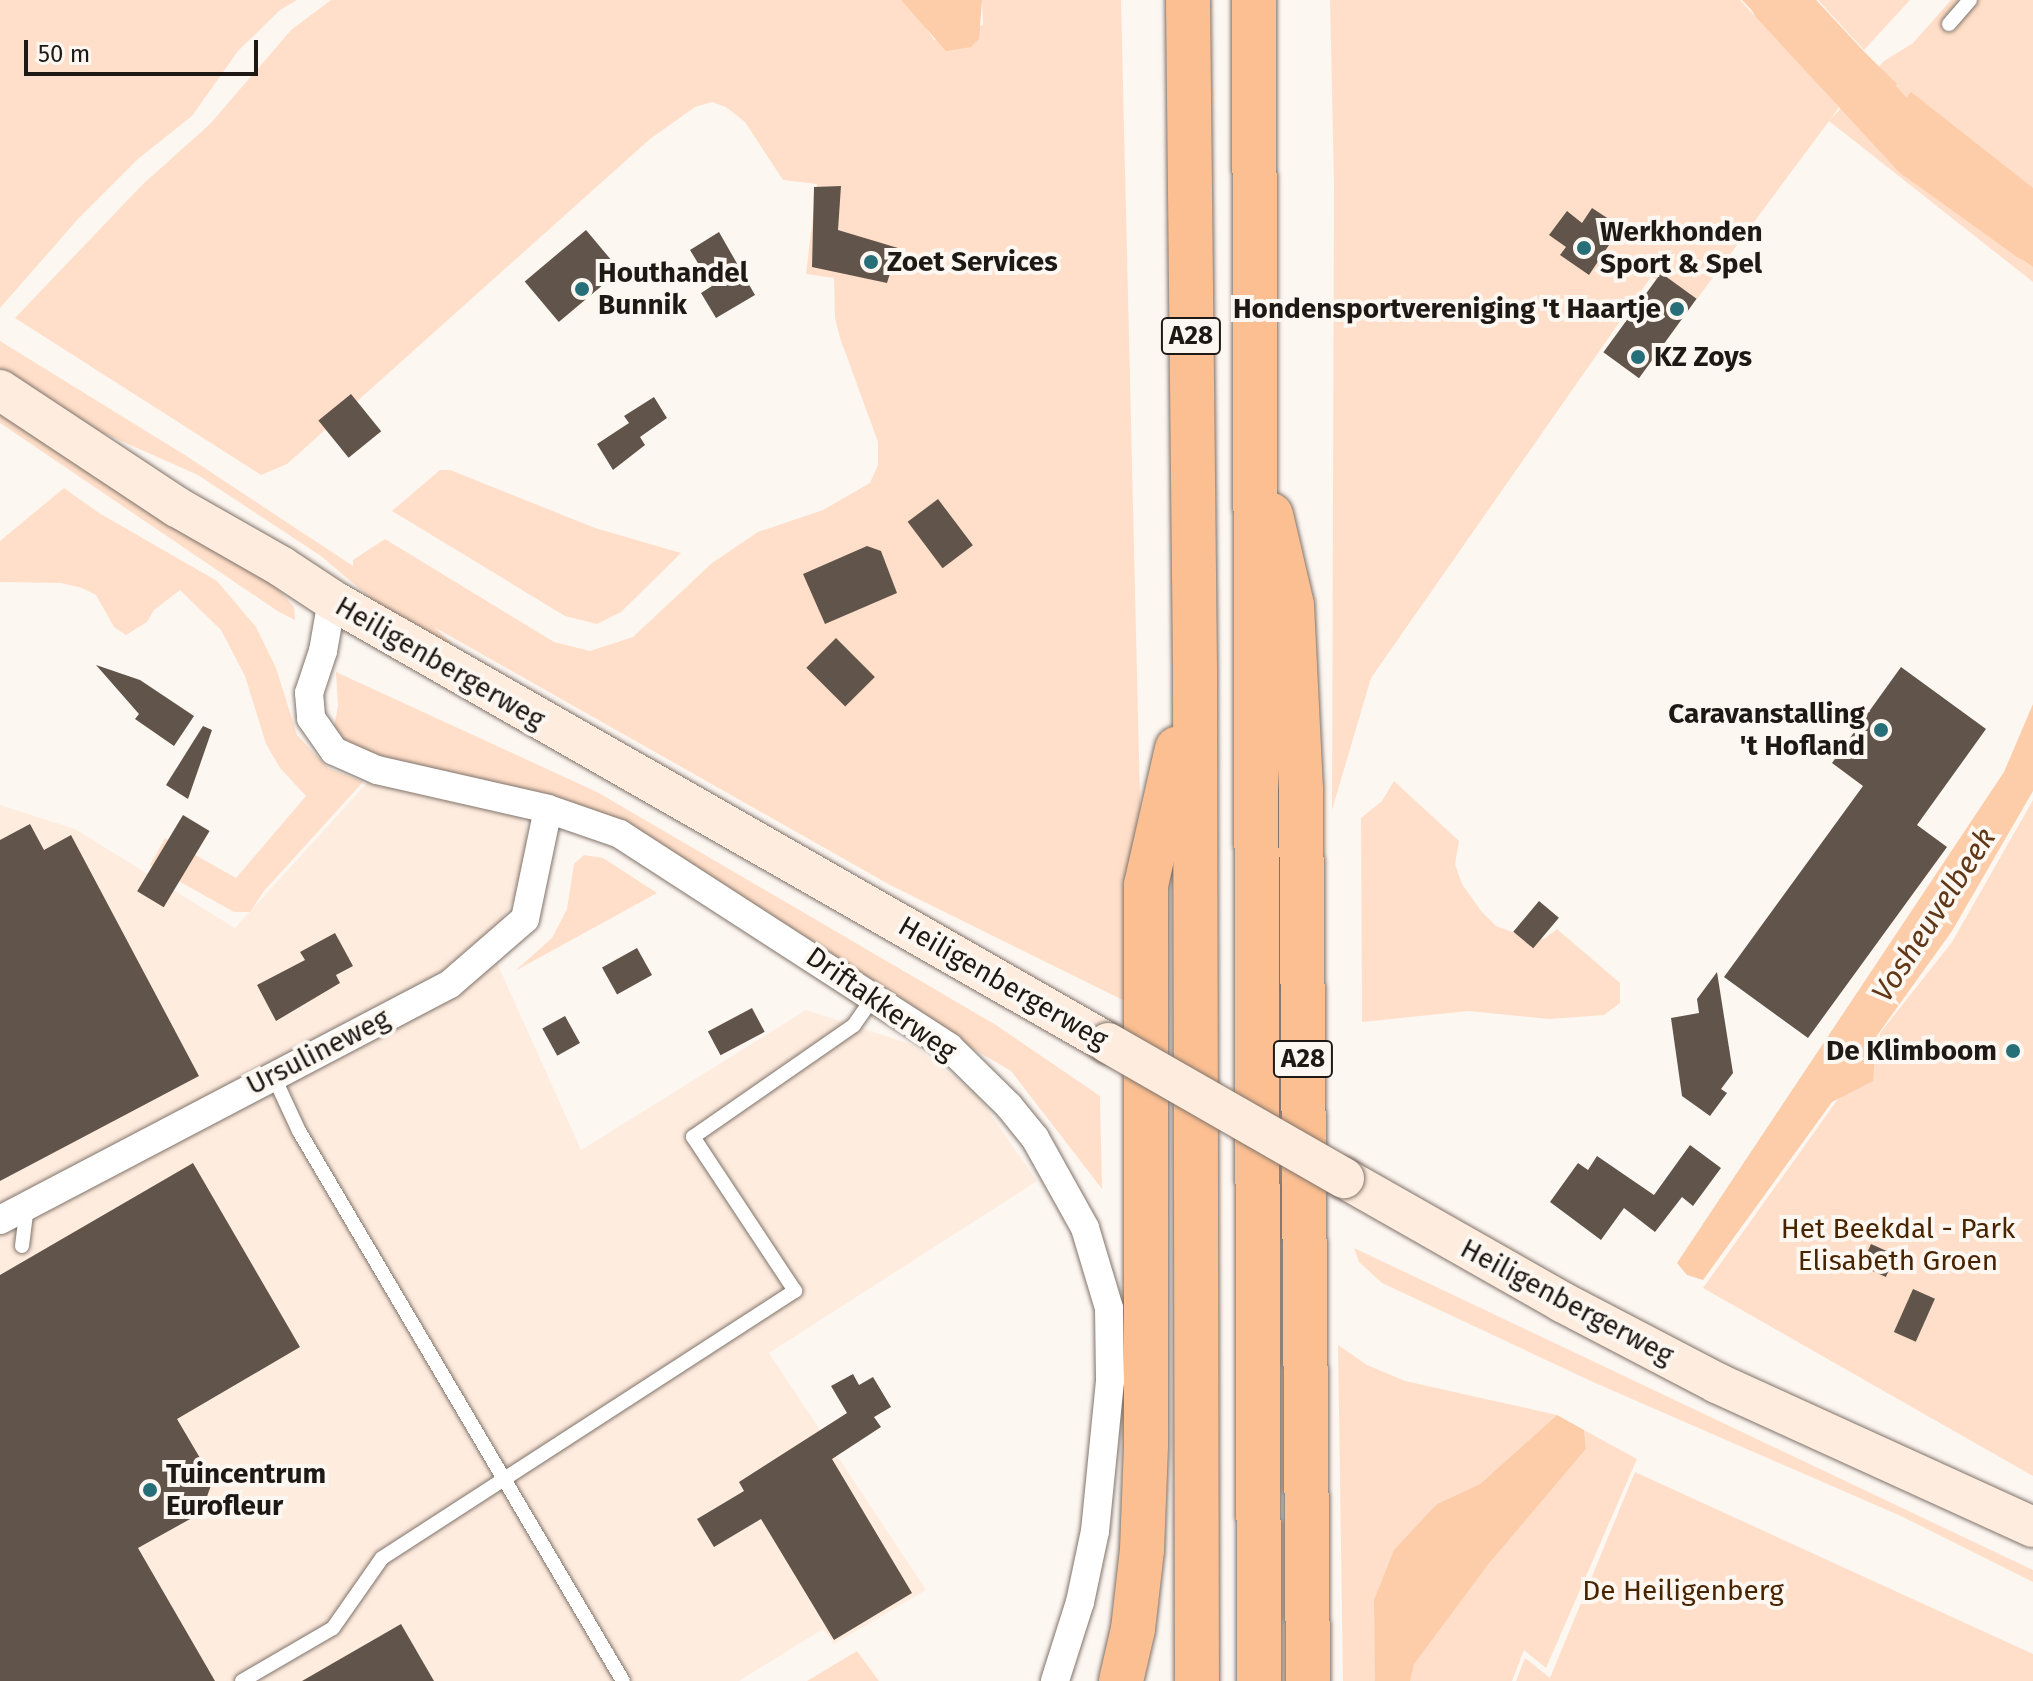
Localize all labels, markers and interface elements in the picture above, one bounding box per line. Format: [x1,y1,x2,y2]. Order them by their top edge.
scale bar [28,24,262,74]
text: 50 m [38,40,90,68]
place label: Werkhonden Sport & Spel [1600,215,1763,281]
marker: Werkhonden Sport & Spel [1575,239,1593,257]
place label: Zoet Services [887,245,1058,279]
marker: Zoet Services [862,253,880,271]
place label: Houthandel Bunnik [598,256,748,322]
marker: Houthandel Bunnik [573,280,591,298]
place label: Hondensportvereniging 't Haartje [1233,292,1661,326]
marker: Hondensportvereniging 't Haartje [1668,300,1686,318]
road number: A28 [1159,314,1223,358]
place label: KZ Zoys [1654,340,1752,374]
marker: KZ Zoys [1629,348,1647,366]
street label: Heiligenbergerweg [329,589,551,737]
place label: Caravanstalling 't Hofland [1668,697,1865,763]
marker: Caravanstalling 't Hofland [1872,721,1890,739]
water label: Vosheuvelbeek [1864,821,2004,1009]
street label: Heiligenbergerweg [892,909,1114,1057]
street label: Driftakkerweg [799,940,963,1068]
street label: Ursulineweg [241,1002,395,1102]
place label: De Klimboom [1826,1034,1997,1068]
road number: A28 [1271,1037,1335,1081]
marker: De Klimboom [2004,1042,2022,1060]
park label: Het Beekdal - Park Elisabeth Groen [1781,1212,2015,1278]
street label: Heiligenbergerweg [1455,1232,1679,1372]
place label: Tuincentrum Eurofleur [166,1457,326,1523]
marker: Tuincentrum Eurofleur [141,1481,159,1499]
park label: De Heiligenberg [1582,1574,1784,1608]

